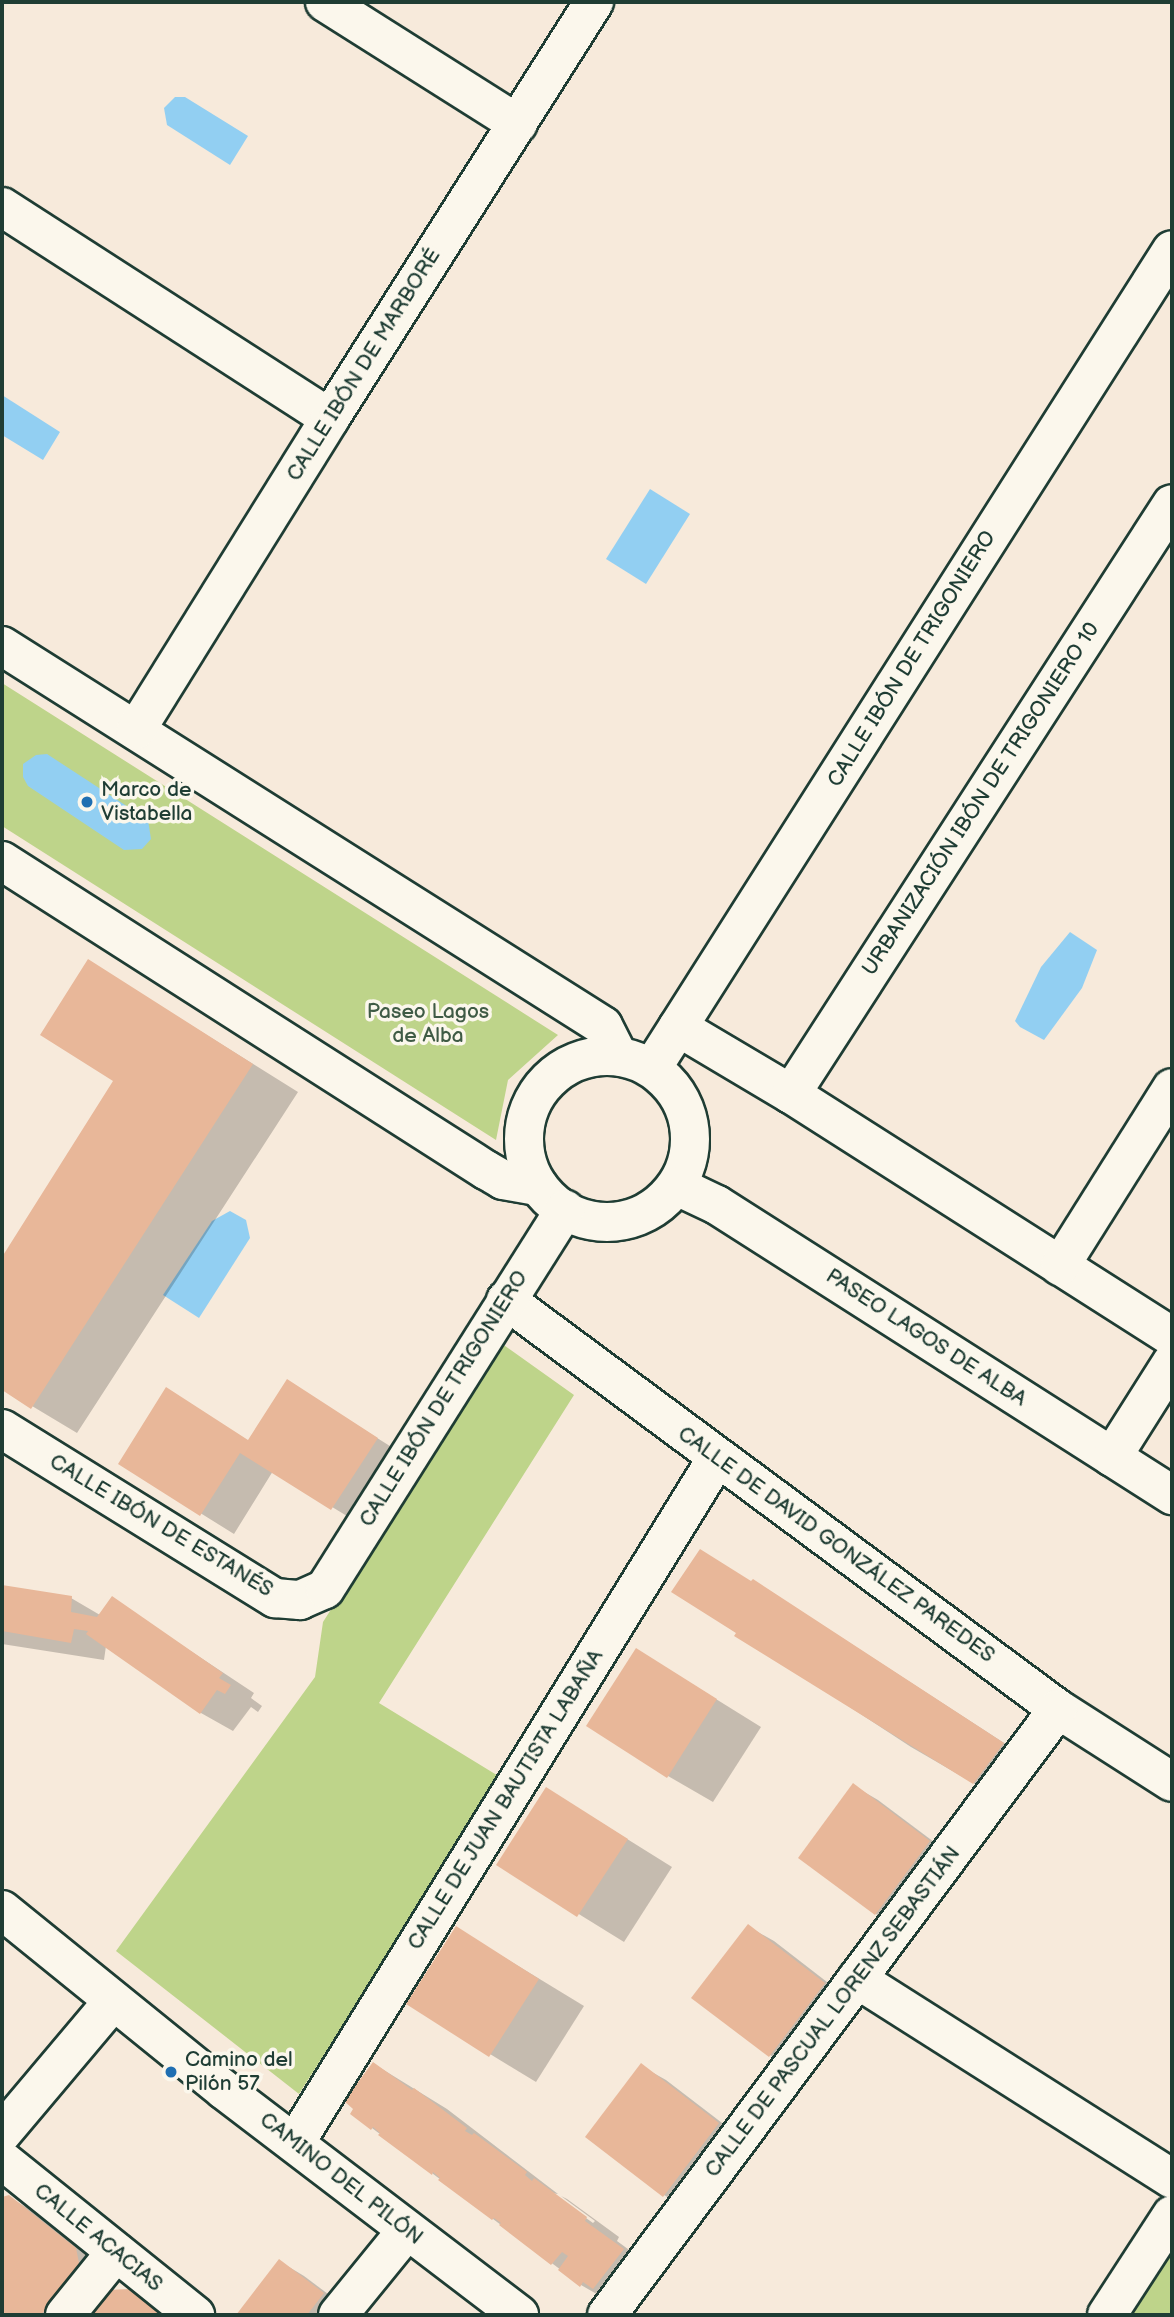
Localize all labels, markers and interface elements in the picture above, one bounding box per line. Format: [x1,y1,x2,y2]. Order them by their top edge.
street label: CALLE IBÓN DE MARBORÉ [282,244,446,486]
street label: CALLE IBÓN DE TRIGONIERO [822,526,1002,792]
street label: URBANIZACIÓN IBÓN DE TRIGONIERO 10 [857,617,1105,981]
place label: Marco de Vistabella [101,777,192,827]
marker: Marco de Vistabella [79,794,95,810]
park label: Paseo Lagos de Alba [367,999,489,1049]
street label: PASEO LAGOS DE ALBA [821,1264,1031,1412]
street label: CALLE IBÓN DE TRIGONIERO [354,1266,534,1532]
street label: CALLE DE DAVID GONZÁLEZ PAREDES [673,1421,999,1669]
street label: CALLE IBÓN DE ESTANÉS [45,1449,277,1603]
street label: CALLE DE JUAN BAUTISTA LABAÑA [403,1645,609,1955]
street label: CALLE DE PASCUAL LORENZ SEBASTIÁN [700,1841,966,2183]
place label: Camino del Pilón 57 [185,2047,293,2097]
marker: Camino del Pilón 57 [163,2064,179,2080]
street label: CAMINO DEL PILÓN [254,2107,428,2251]
street label: CALLE ACACIAS [29,2179,167,2297]

